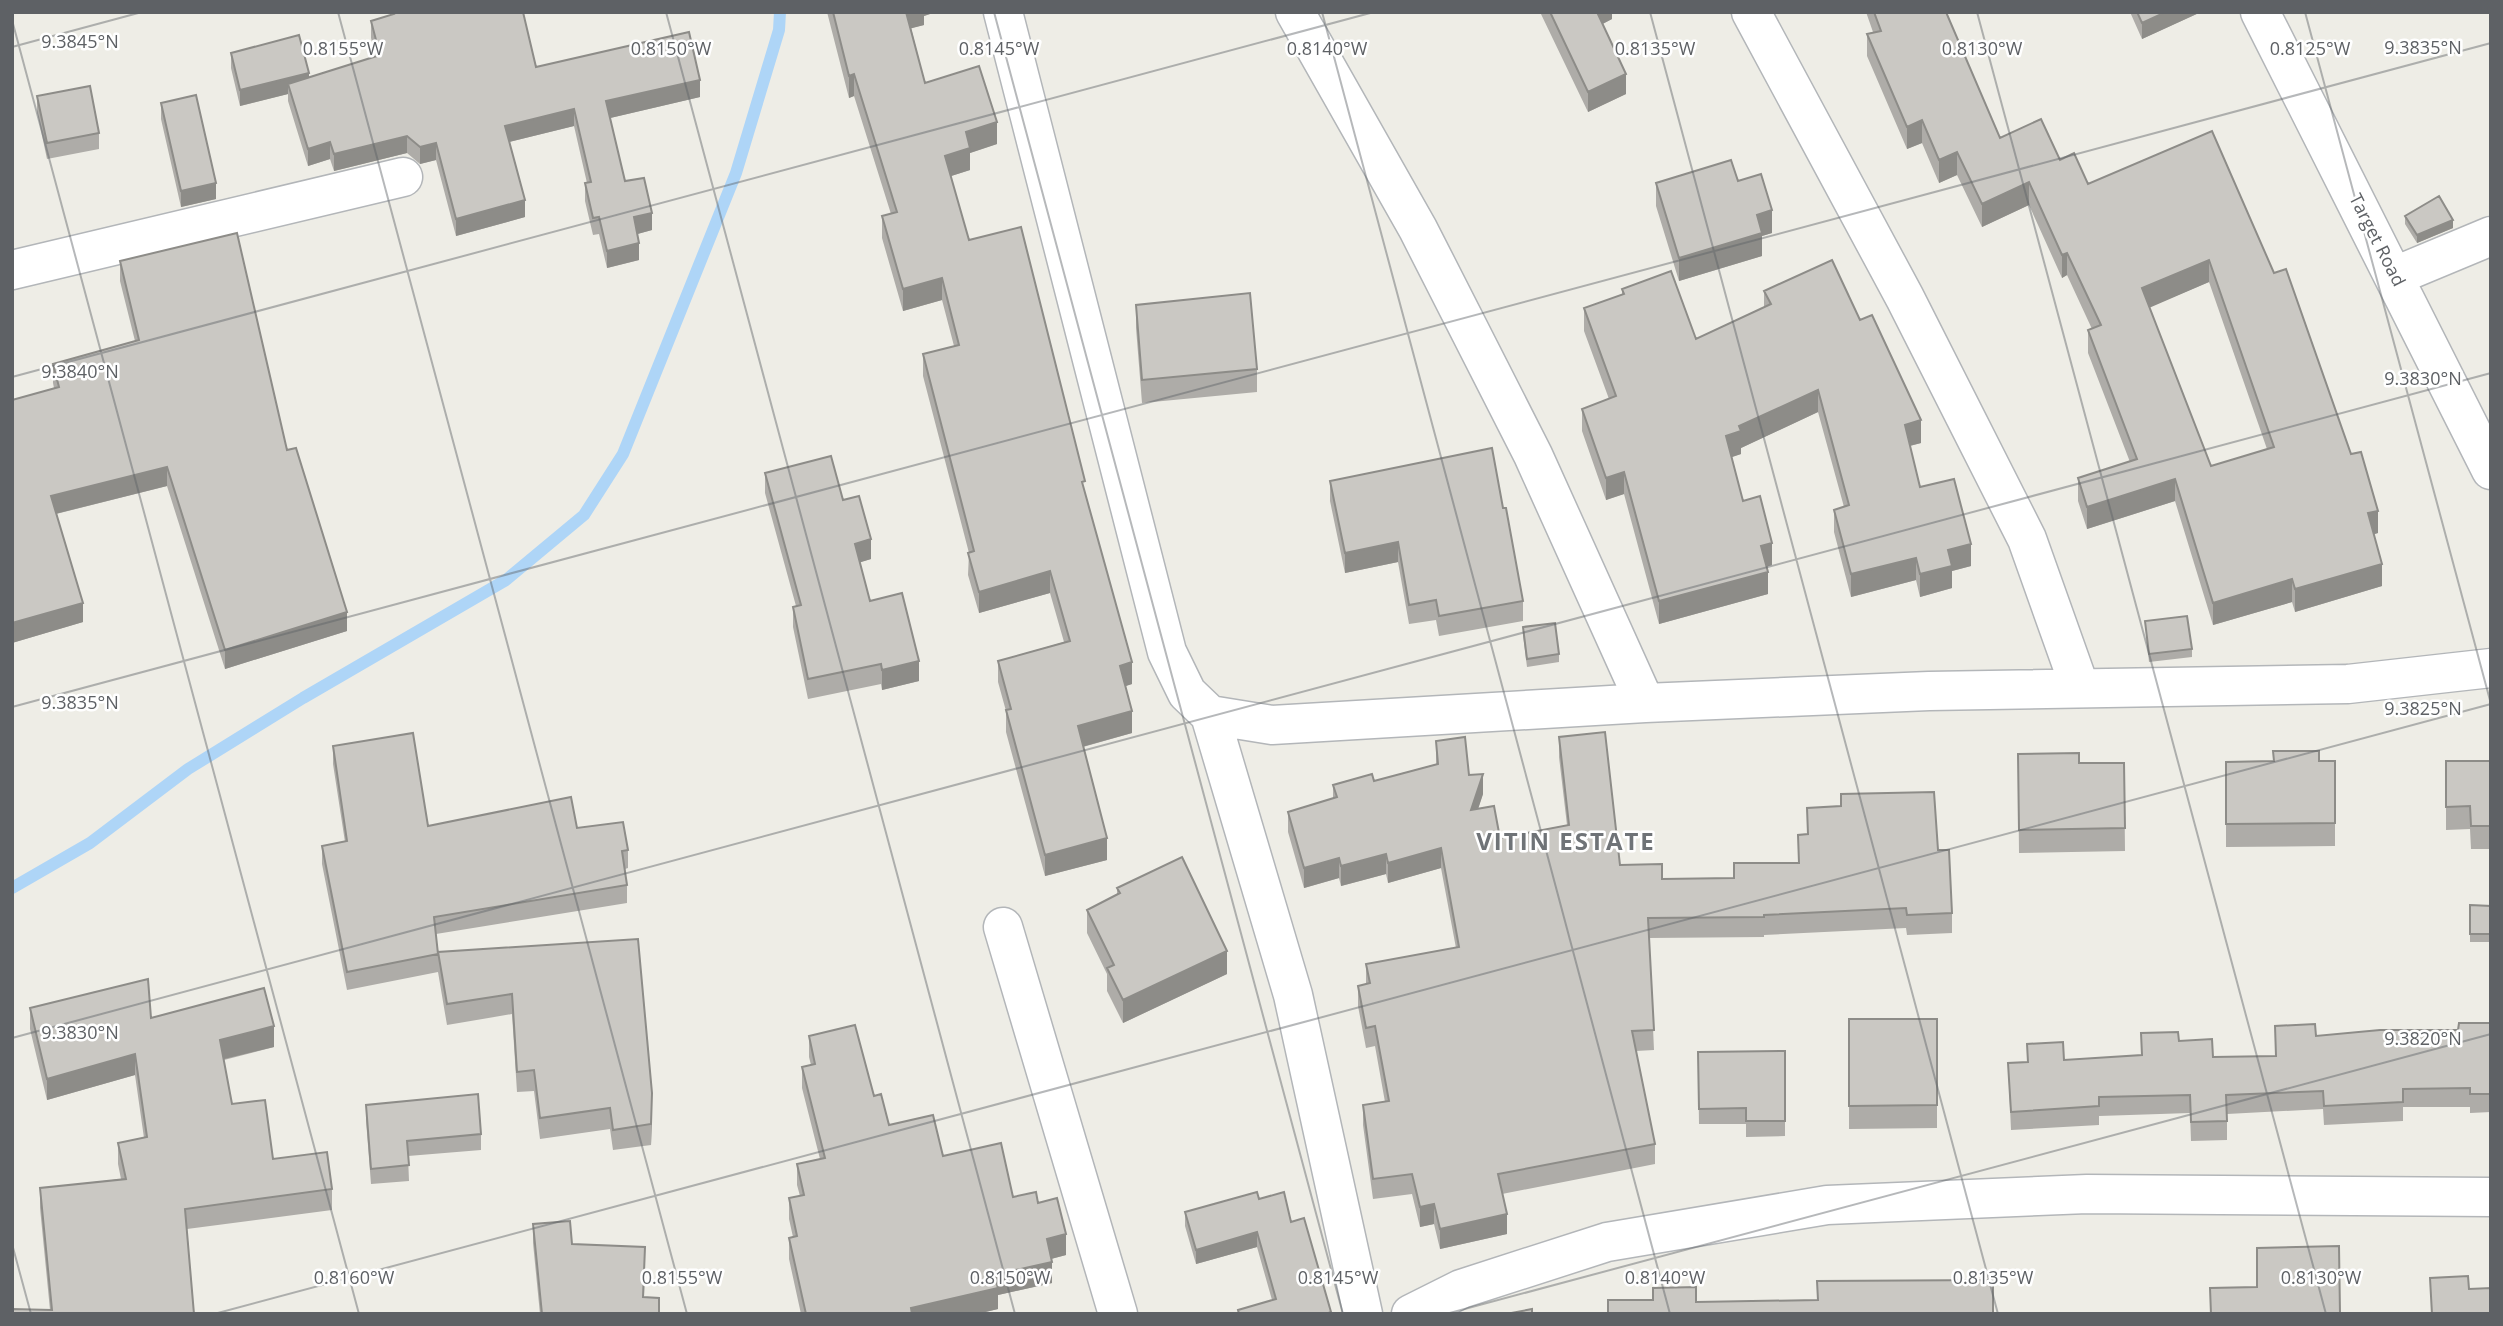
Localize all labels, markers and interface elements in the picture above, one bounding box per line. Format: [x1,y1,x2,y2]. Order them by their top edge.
text: 9.3845°N [41,29,119,53]
text: 9.3835°N [2384,35,2462,59]
text: 0.8155°W [303,36,384,60]
text: 0.8150°W [631,36,712,60]
text: 0.8145°W [959,36,1040,60]
text: 0.8140°W [1287,36,1368,60]
text: 0.8135°W [1615,36,1696,60]
text: 0.8130°W [1942,36,2023,60]
text: 0.8125°W [2270,36,2351,60]
street label: Target Road [2344,189,2412,290]
text: 9.3840°N [41,359,119,383]
text: 9.3830°N [2384,366,2462,390]
text: 9.3835°N [41,690,119,714]
text: 9.3825°N [2384,696,2462,720]
district label: VITIN ESTATE [1476,824,1656,857]
text: 9.3830°N [41,1020,119,1044]
text: 9.3820°N [2384,1026,2462,1050]
text: 0.8160°W [314,1265,395,1289]
text: 0.8155°W [642,1265,723,1289]
text: 0.8150°W [970,1265,1051,1289]
text: 0.8145°W [1298,1265,1379,1289]
text: 0.8140°W [1625,1265,1706,1289]
text: 0.8135°W [1953,1265,2034,1289]
text: 0.8130°W [2281,1265,2362,1289]

